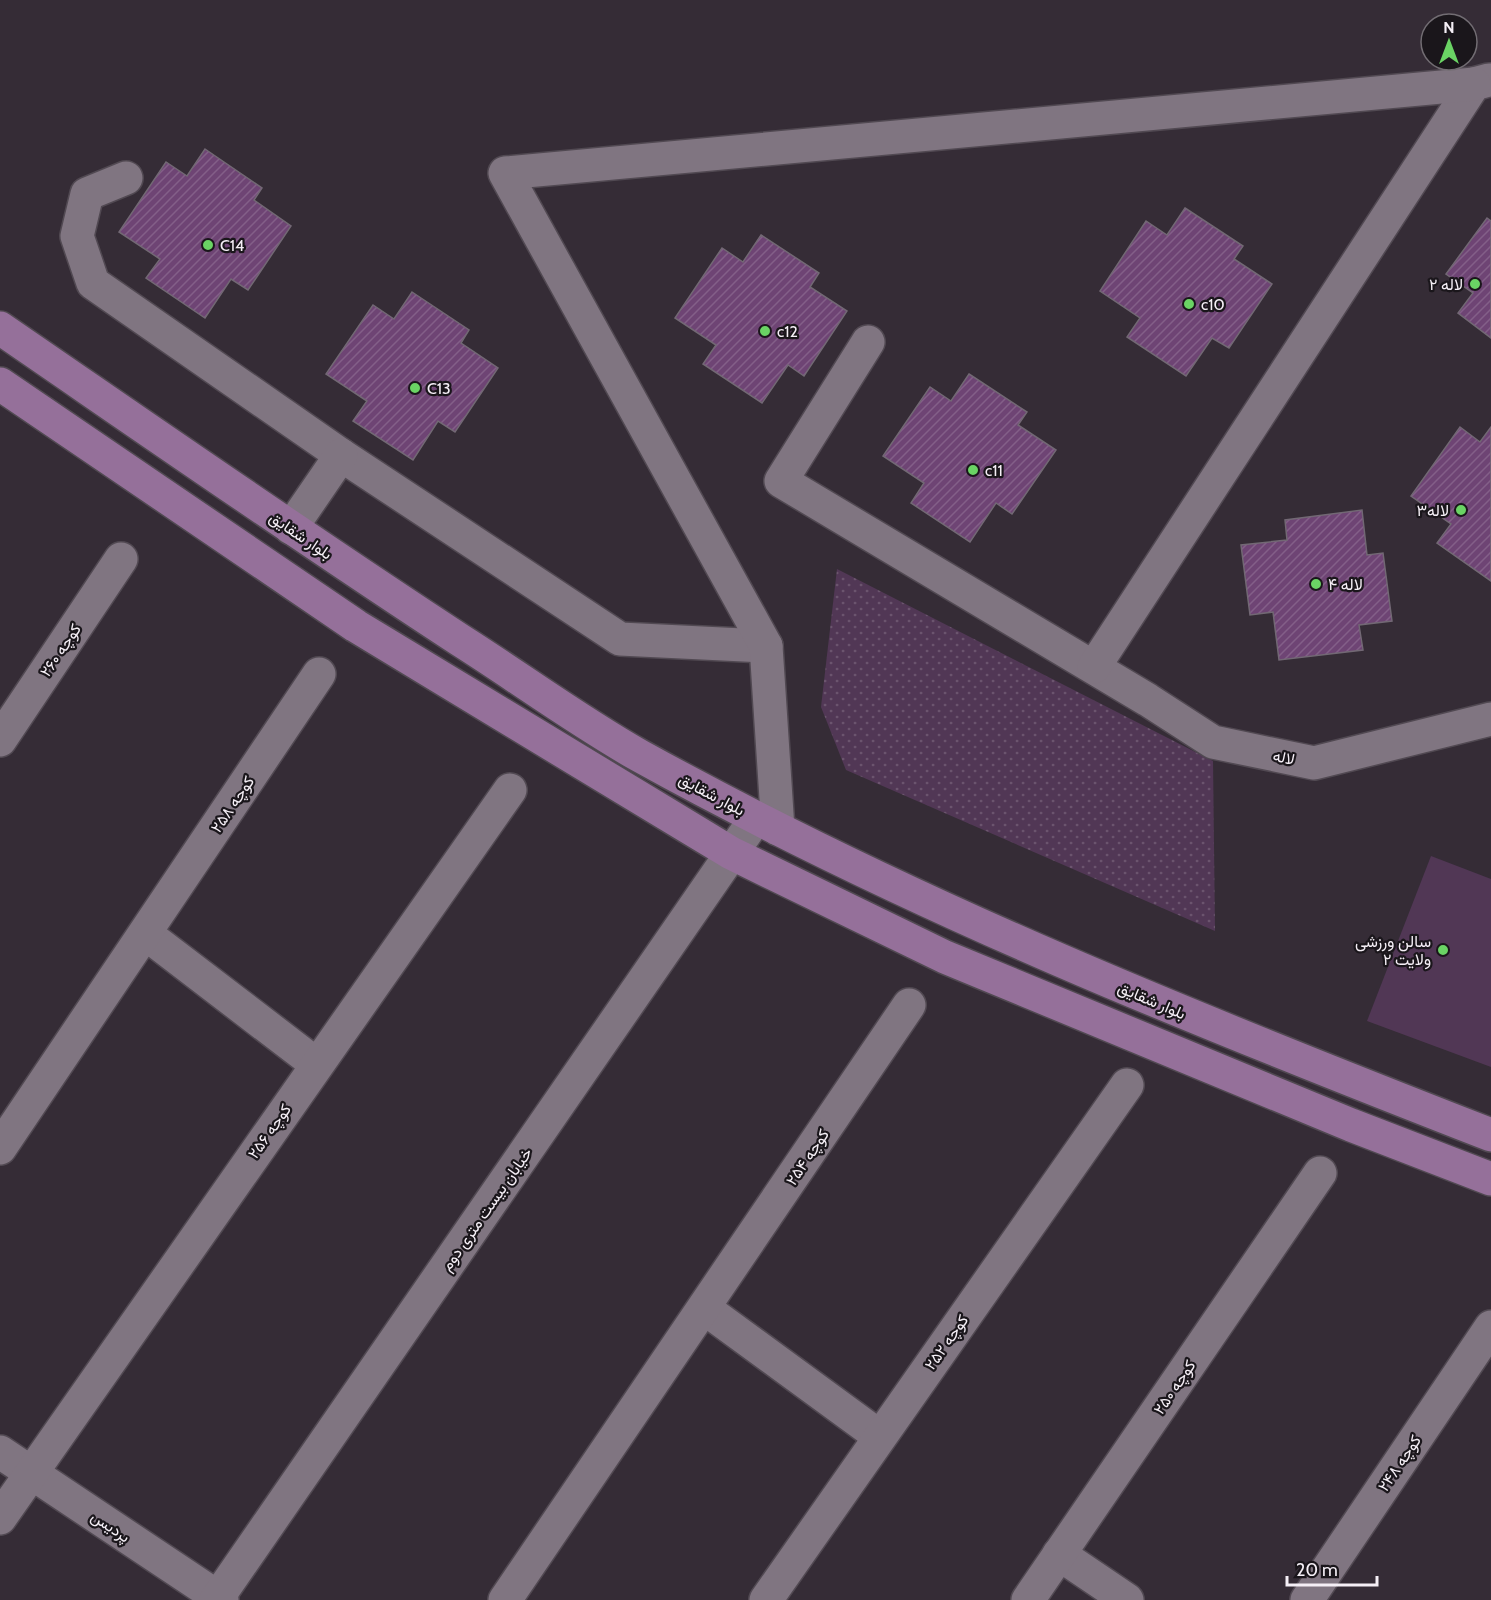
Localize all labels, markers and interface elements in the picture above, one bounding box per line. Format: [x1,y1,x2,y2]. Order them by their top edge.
north arrow [1419,12,1479,72]
text: N [1443,18,1455,37]
place label: C14 [220,236,244,255]
marker: C14 [201,238,215,252]
place label: لاله ۲ [1429,275,1463,294]
marker: لاله ۲ [1468,277,1482,291]
place label: c10 [1201,295,1225,314]
marker: c10 [1182,297,1196,311]
place label: c12 [777,322,798,341]
marker: c12 [758,324,772,338]
place label: C13 [427,379,451,398]
marker: C13 [408,381,422,395]
place label: c11 [985,461,1003,480]
marker: c11 [966,463,980,477]
place label: لاله۳ [1416,501,1449,520]
marker: لاله۳ [1454,503,1468,517]
street label: بلوار شقایق [265,507,336,564]
place label: لاله ۴ [1328,575,1363,594]
marker: لاله ۴ [1309,577,1323,591]
street label: کوچه ۲۶۰ [36,620,87,681]
street label: لاله [1271,746,1297,769]
street label: بلوار شقایق [675,769,748,821]
street label: کوچه ۲۵۸ [207,772,260,837]
place label: سالن ورزشی ولایت ۲ [1355,932,1431,970]
marker: سالن ورزشی ولایت ۲ [1436,943,1450,957]
street label: بلوار شقایق [1115,978,1189,1024]
street label: کوچه ۲۵۶ [244,1100,297,1163]
street label: کوچه ۲۵۴ [782,1126,835,1190]
street label: خیابان بیست متری دوم [437,1144,537,1275]
street label: کوچه ۲۵۲ [921,1311,974,1375]
street label: کوچه ۲۵۰ [1149,1357,1201,1419]
street label: کوچه ۲۴۸ [1374,1432,1427,1496]
street label: پردیس [87,1507,134,1548]
scale bar [1287,1549,1377,1587]
text: 20 m [1296,1559,1338,1581]

